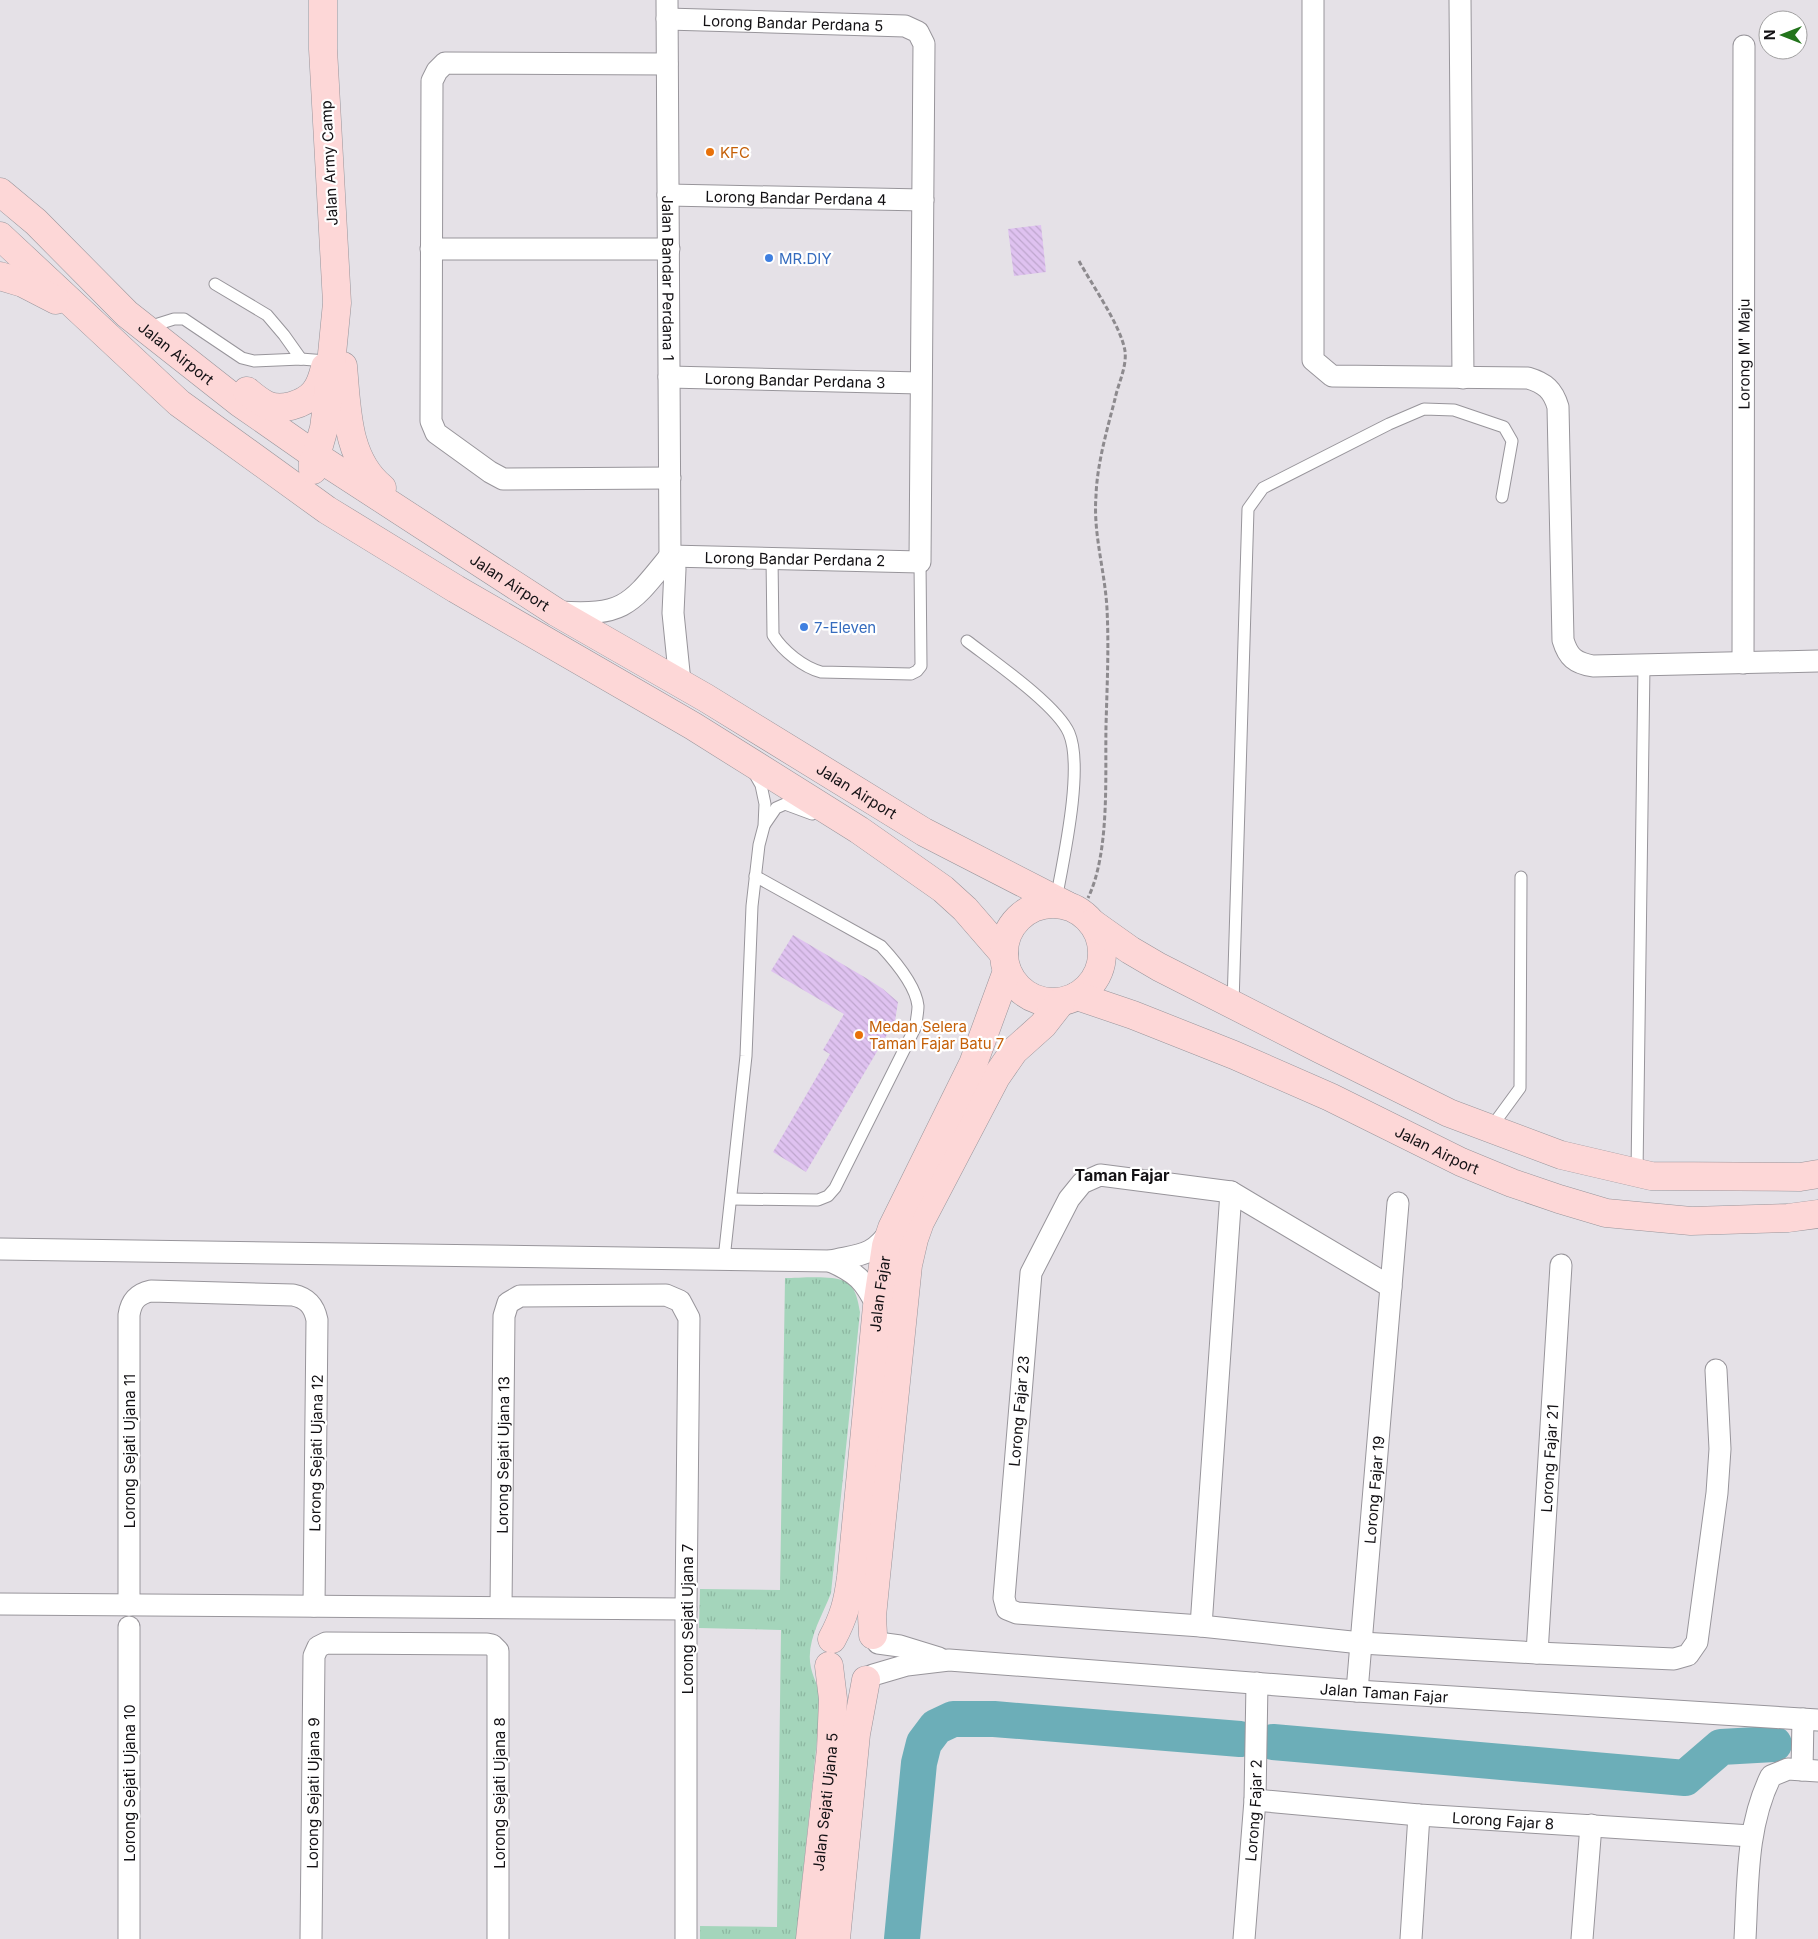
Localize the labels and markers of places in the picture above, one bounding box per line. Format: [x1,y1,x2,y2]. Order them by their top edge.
place label: KFC [720,143,750,162]
marker: KFC [704,146,716,158]
place label: MR.DIY [779,249,832,268]
marker: MR.DIY [763,252,775,264]
place label: 7-Eleven [814,618,876,637]
marker: 7-Eleven [798,621,810,633]
place label: Medan Selera Taman Fajar Batu 7 [869,1017,1004,1053]
marker: Medan Selera Taman Fajar Batu 7 [853,1029,865,1041]

